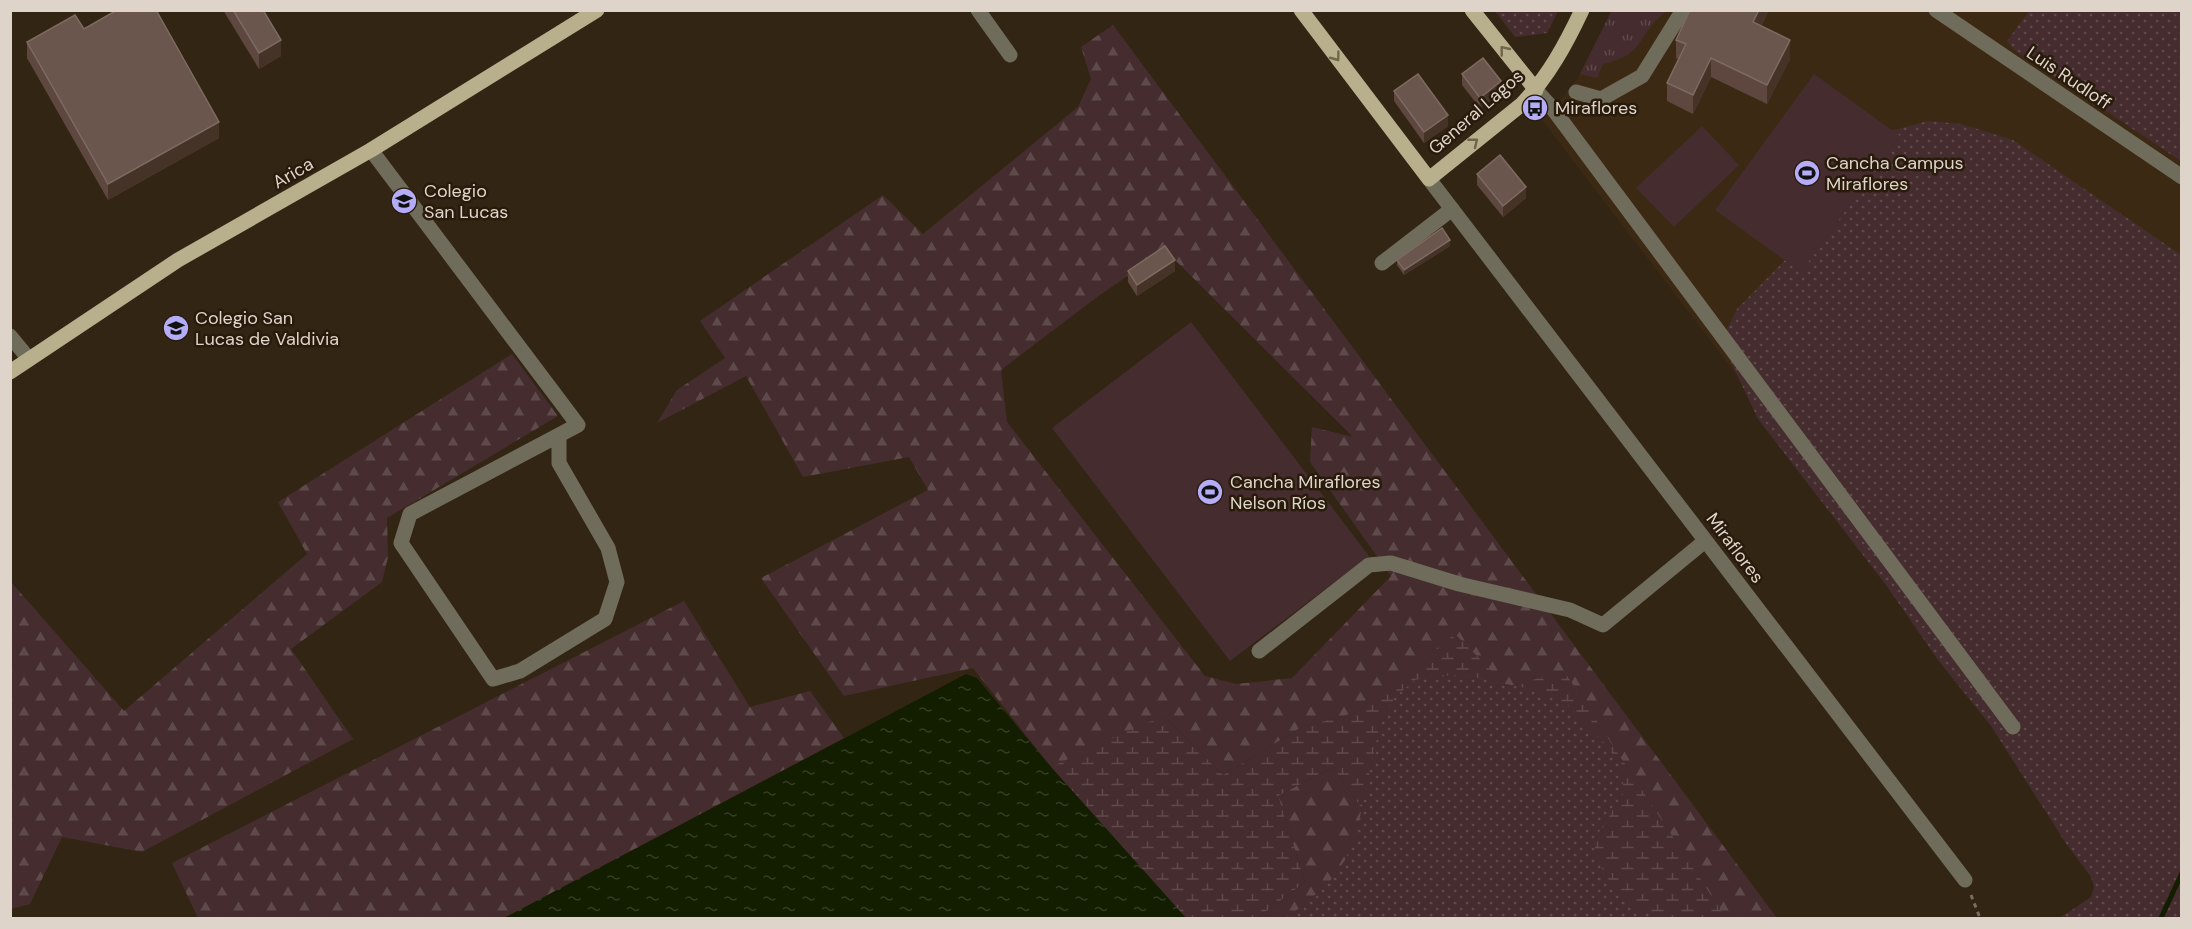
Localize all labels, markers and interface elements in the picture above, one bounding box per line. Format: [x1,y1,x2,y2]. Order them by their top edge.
street label: Luis Rudloff [2022,41,2116,115]
one-way arrow [1500,46,1511,57]
one-way arrow [1329,50,1340,61]
street label: General Lagos [1423,64,1529,160]
bus stop icon: Miraflores [1520,93,1550,123]
place label: Miraflores [1555,96,1637,120]
one-way arrow [1468,139,1479,150]
place label: Cancha Campus Miraflores [1826,151,1964,196]
street label: Arica [268,152,318,194]
sports icon: Cancha Campus Miraflores [1792,158,1822,188]
place label: Colegio San Lucas [424,179,508,224]
school or university icon: Colegio San Lucas [389,186,419,216]
place label: Colegio San Lucas de Valdivia [195,306,339,351]
school or university icon: Colegio San Lucas de Valdivia [161,313,191,343]
place label: Cancha Miraflores Nelson Ríos [1230,470,1381,515]
sports icon: Cancha Miraflores Nelson Ríos [1195,477,1225,507]
street label: Miraflores [1701,508,1769,588]

